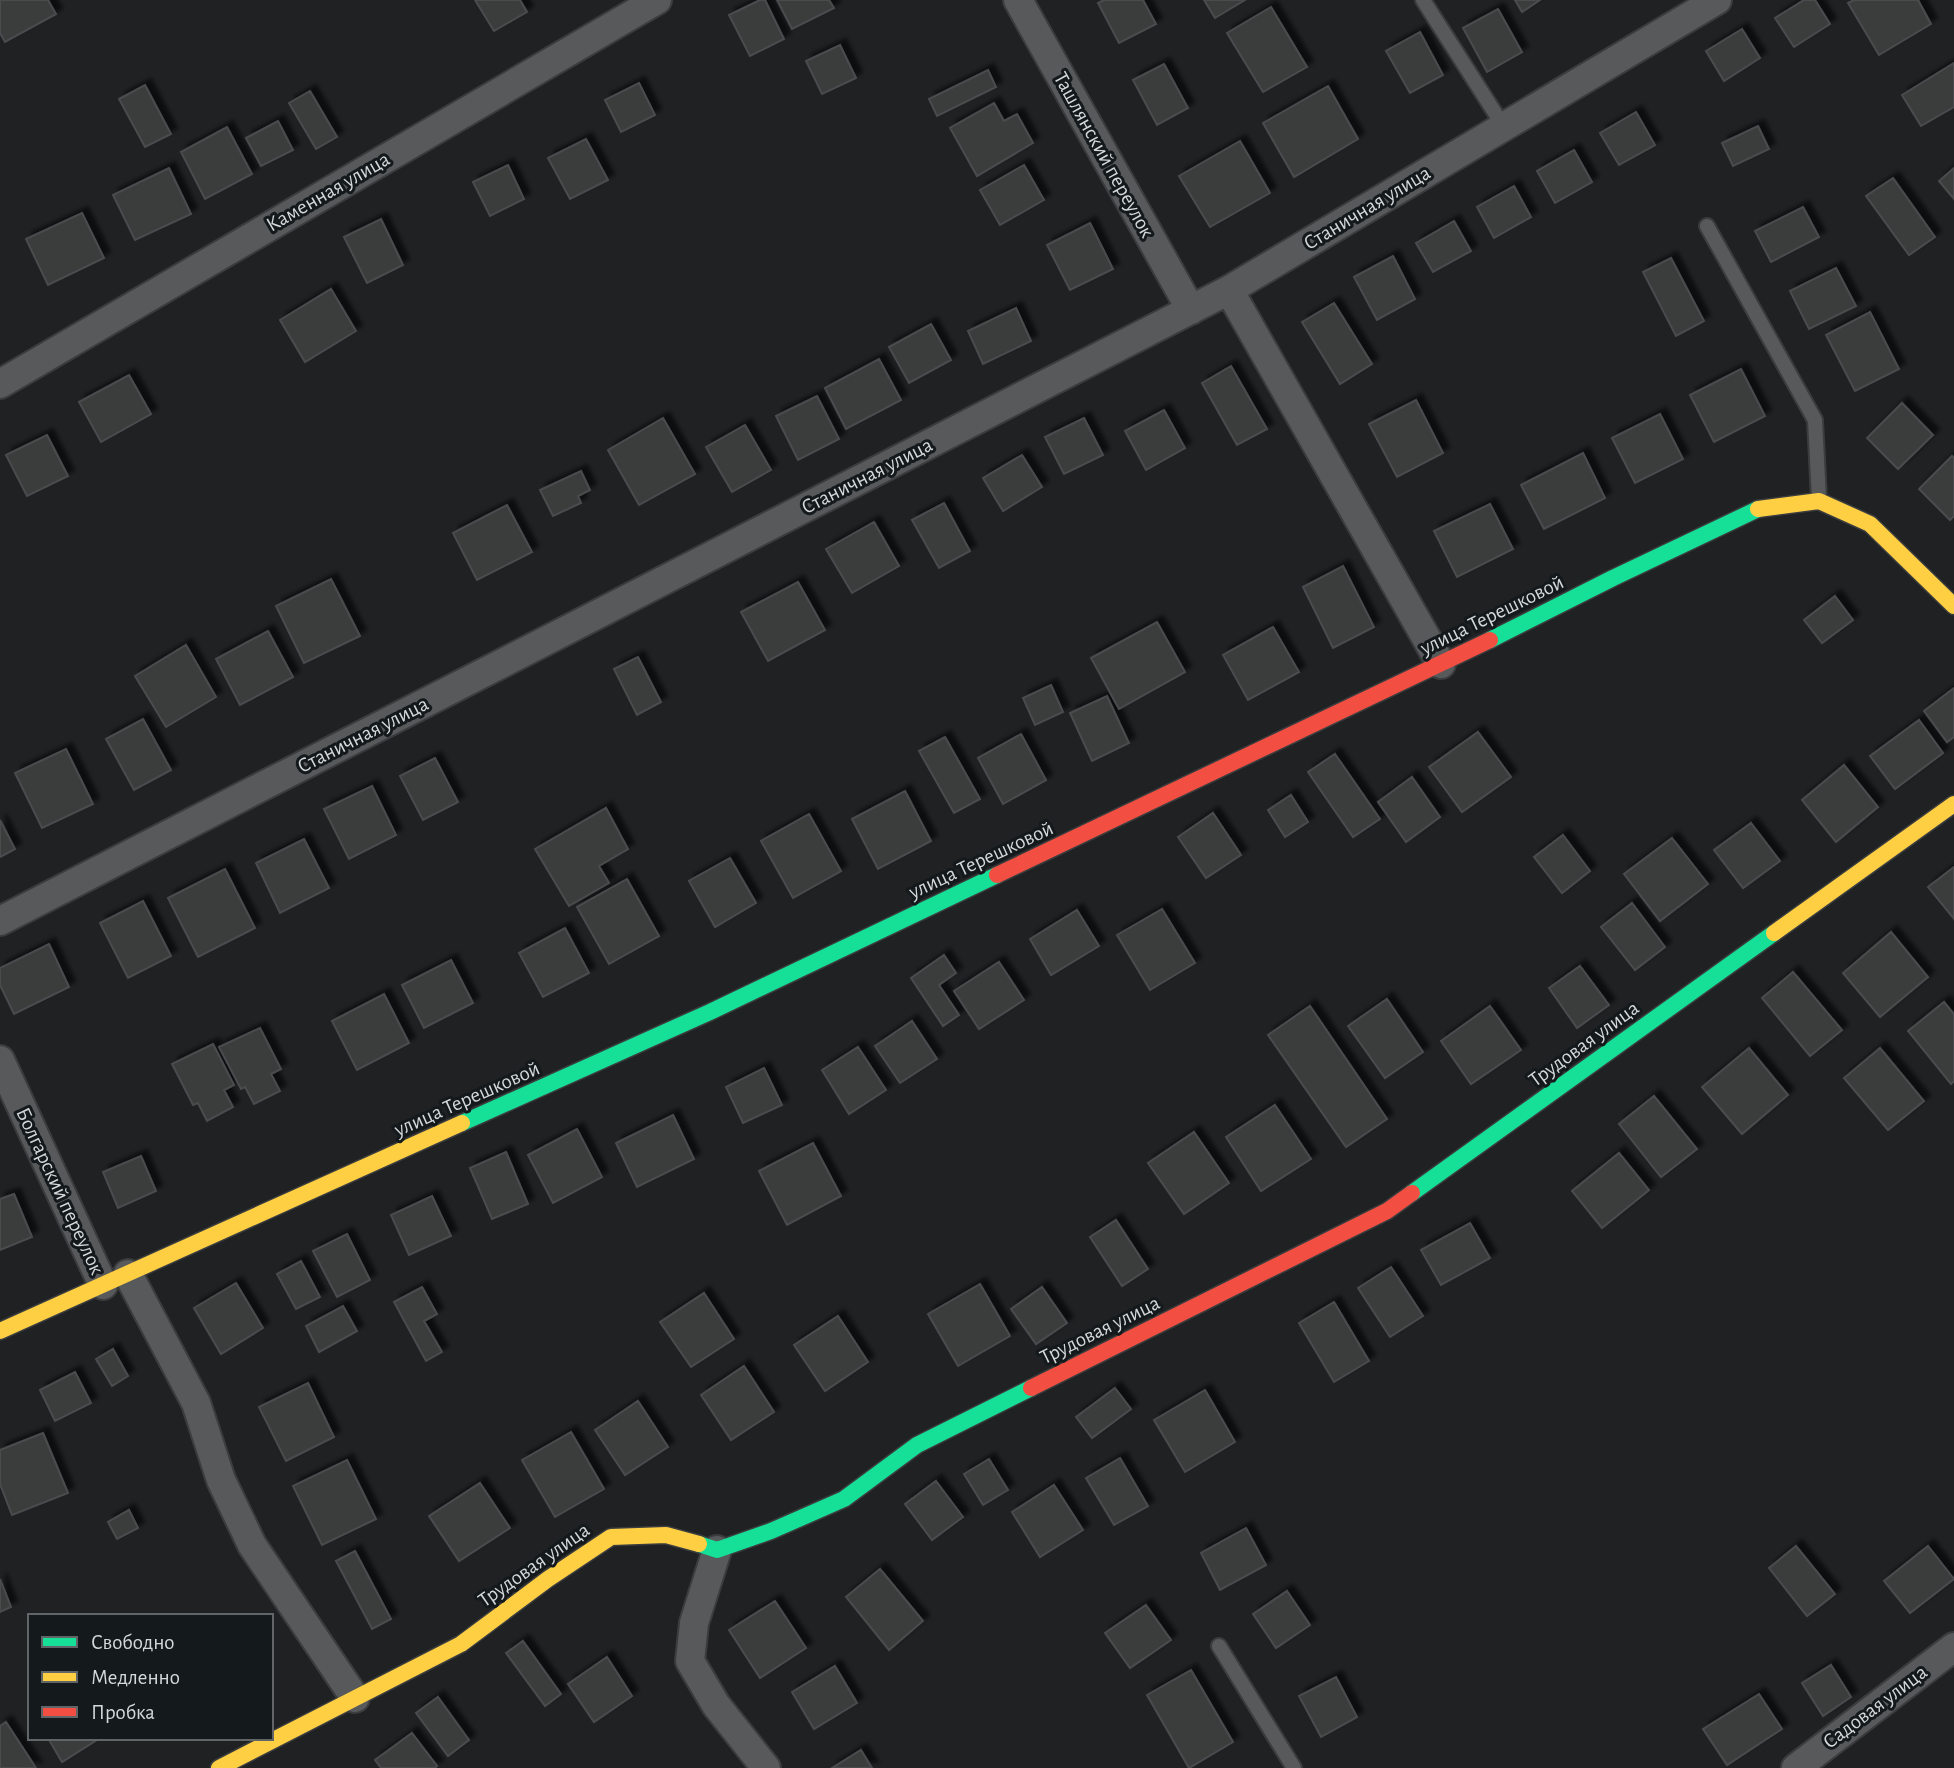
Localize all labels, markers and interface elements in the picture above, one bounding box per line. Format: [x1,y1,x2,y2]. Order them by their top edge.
street label: Ташлянский переулок [1050,69,1158,241]
street label: Каменная улица [263,148,394,236]
street label: Станичная улица [1300,162,1434,254]
street label: Станичная улица [798,434,936,518]
street label: улица Терешковой [1416,571,1567,659]
street label: Станичная улица [294,693,432,777]
street label: улица Терешковой [905,817,1056,903]
street label: Трудовая улица [1525,997,1643,1091]
street label: улица Терешковой [390,1058,543,1141]
street label: Болгарский переулок [12,1104,108,1278]
street label: Трудовая улица [1037,1292,1164,1368]
street label: Трудовая улица [475,1519,594,1611]
legend [28,1614,273,1740]
text: Свободно [91,1632,175,1653]
street label: Садовая улица [1819,1661,1931,1753]
text: Медленно [91,1667,180,1688]
text: Пробка [91,1702,155,1723]

